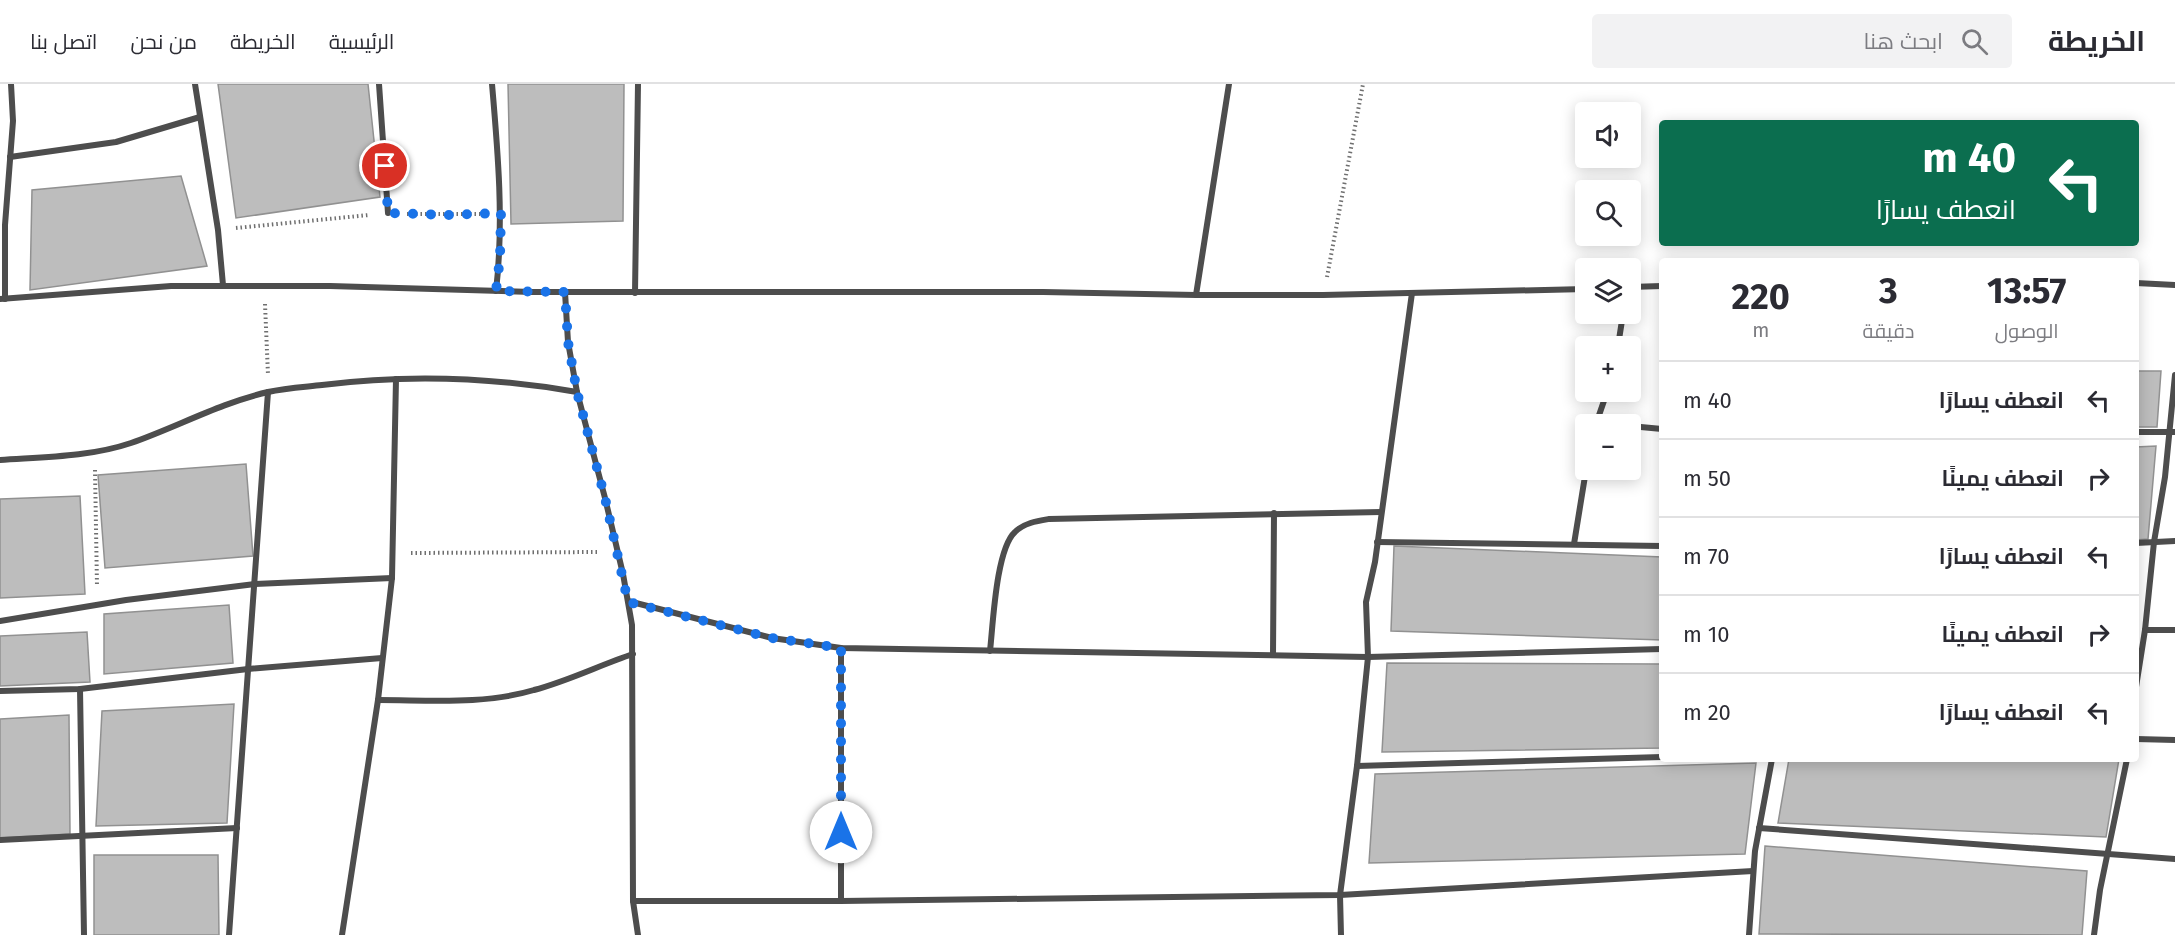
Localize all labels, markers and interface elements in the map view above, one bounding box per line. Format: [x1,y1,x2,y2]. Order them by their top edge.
search box [1592,14,2012,68]
icon: search [1958,25,1991,58]
text: الخريطة [2048,25,2145,58]
text: ابحث هنا [1864,28,1943,55]
text: اتصل بنا [30,29,97,55]
text: من نحن [130,29,197,55]
text: الخريطة [230,29,296,55]
text: الرئيسية [329,29,395,55]
map controls [1575,102,1641,480]
button: sound [1575,102,1641,168]
text: 40 m [1922,133,2016,183]
pin [359,140,410,191]
icon: left [2037,144,2115,222]
icon: arrive [368,149,401,182]
button: search [1575,180,1641,246]
text: انعطف يسارًا [1876,194,2016,226]
button: layers [1575,258,1641,324]
text: 3 [1879,269,1898,313]
text: 13:57 [1987,269,2066,313]
text: 220 [1732,275,1790,319]
text: m [1752,318,1769,342]
text: دقيقة [1862,319,1914,343]
text: الوصول [1995,319,2059,343]
button: + [1575,336,1641,402]
icon: left [2082,384,2115,417]
text: 40 m [1683,387,1732,414]
text: انعطف يسارًا [1939,387,2064,414]
button: − [1575,414,1641,480]
icon: right [2082,462,2115,495]
text: 50 m [1683,465,1731,492]
text: انعطف يمينًا [1942,465,2064,492]
icon: left [2082,540,2115,573]
text: 70 m [1683,543,1729,570]
text: انعطف يسارًا [1939,543,2064,570]
icon: right [2082,618,2115,651]
text: 10 m [1683,621,1730,648]
text: انعطف يمينًا [1942,621,2064,648]
icon: left [2082,696,2115,729]
text: 20 m [1683,699,1731,726]
text: انعطف يسارًا [1939,699,2064,726]
position arrow [809,800,873,864]

